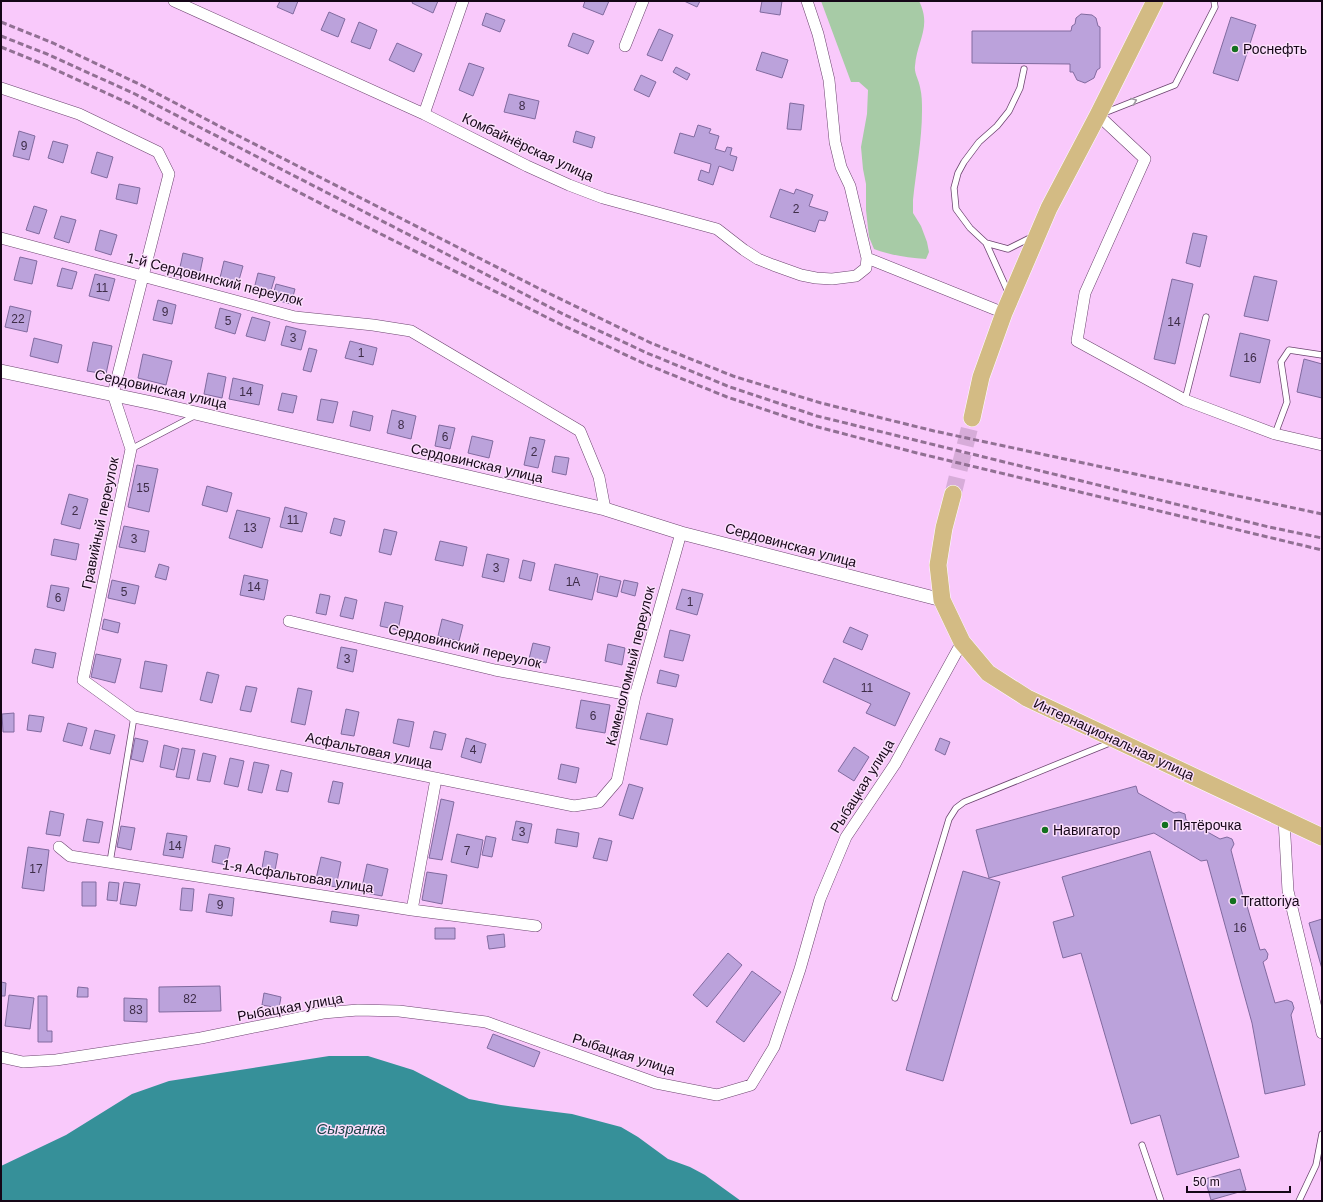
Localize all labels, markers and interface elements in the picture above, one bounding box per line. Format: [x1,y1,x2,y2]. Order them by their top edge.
place label: Роснефть [1243,41,1307,57]
marker: Роснефть [1230,44,1240,54]
one-way arrow [1131,98,1138,106]
house number: 8 [519,99,526,113]
street label: Комбайнёрская улица [460,109,596,185]
house number: 9 [21,139,28,153]
house number: 2 [793,202,800,216]
street label: 1-й Сердовинский переулок [125,249,306,309]
house number: 11 [96,281,109,295]
house number: 9 [162,305,169,319]
house number: 22 [11,312,25,326]
house number: 5 [225,314,232,328]
house number: 14 [1167,315,1181,329]
house number: 3 [290,331,297,345]
house number: 1 [358,346,365,360]
house number: 16 [1243,351,1257,365]
street label: Сердовинская улица [93,366,229,412]
house number: 14 [239,385,253,399]
house number: 8 [398,418,405,432]
house number: 6 [442,430,449,444]
street label: Сердовинская улица [409,440,545,486]
house number: 2 [531,445,538,459]
street label: Гравийный переулок [78,455,122,591]
house number: 15 [136,481,150,495]
house number: 2 [72,504,79,518]
house number: 11 [287,513,300,527]
street label: Сердовинская улица [723,520,859,570]
house number: 13 [243,521,257,535]
house number: 3 [131,532,138,546]
house number: 3 [493,561,500,575]
house number: 1А [566,575,580,589]
house number: 14 [247,580,261,594]
street label: Каменоломный переулок [602,584,658,747]
house number: 5 [121,585,128,599]
house number: 6 [55,591,62,605]
house number: 1 [687,595,694,609]
street label: Сердовинский переулок [387,621,544,672]
house number: 3 [344,652,351,666]
house number: 11 [861,681,874,695]
street label: Интернациональная улица [1031,695,1197,783]
house number: 6 [590,709,597,723]
street label: Асфальтовая улица [304,729,434,771]
street label: Рыбацкая улица [827,736,897,836]
house number: 4 [470,743,477,757]
place label: Пятёрочка [1173,817,1242,833]
marker: Пятёрочка [1160,820,1170,830]
place label: Навигатор [1053,822,1120,838]
house number: 3 [519,825,526,839]
marker: Навигатор [1040,825,1050,835]
house number: 14 [168,839,182,853]
house number: 7 [464,844,471,858]
street label: 1-я Асфальтовая улица [221,856,375,896]
house number: 17 [29,862,43,876]
place label: Trattoriya [1241,893,1300,909]
marker: Trattoriya [1228,896,1238,906]
house number: 9 [217,898,224,912]
house number: 16 [1233,921,1247,935]
street label: Рыбацкая улица [236,990,344,1024]
house number: 82 [183,992,197,1006]
house number: 83 [129,1003,143,1017]
street label: Рыбацкая улица [571,1030,678,1078]
water label: Сызранка [316,1120,386,1137]
scale bar [1187,1168,1290,1194]
text: 50 m [1193,1175,1220,1189]

